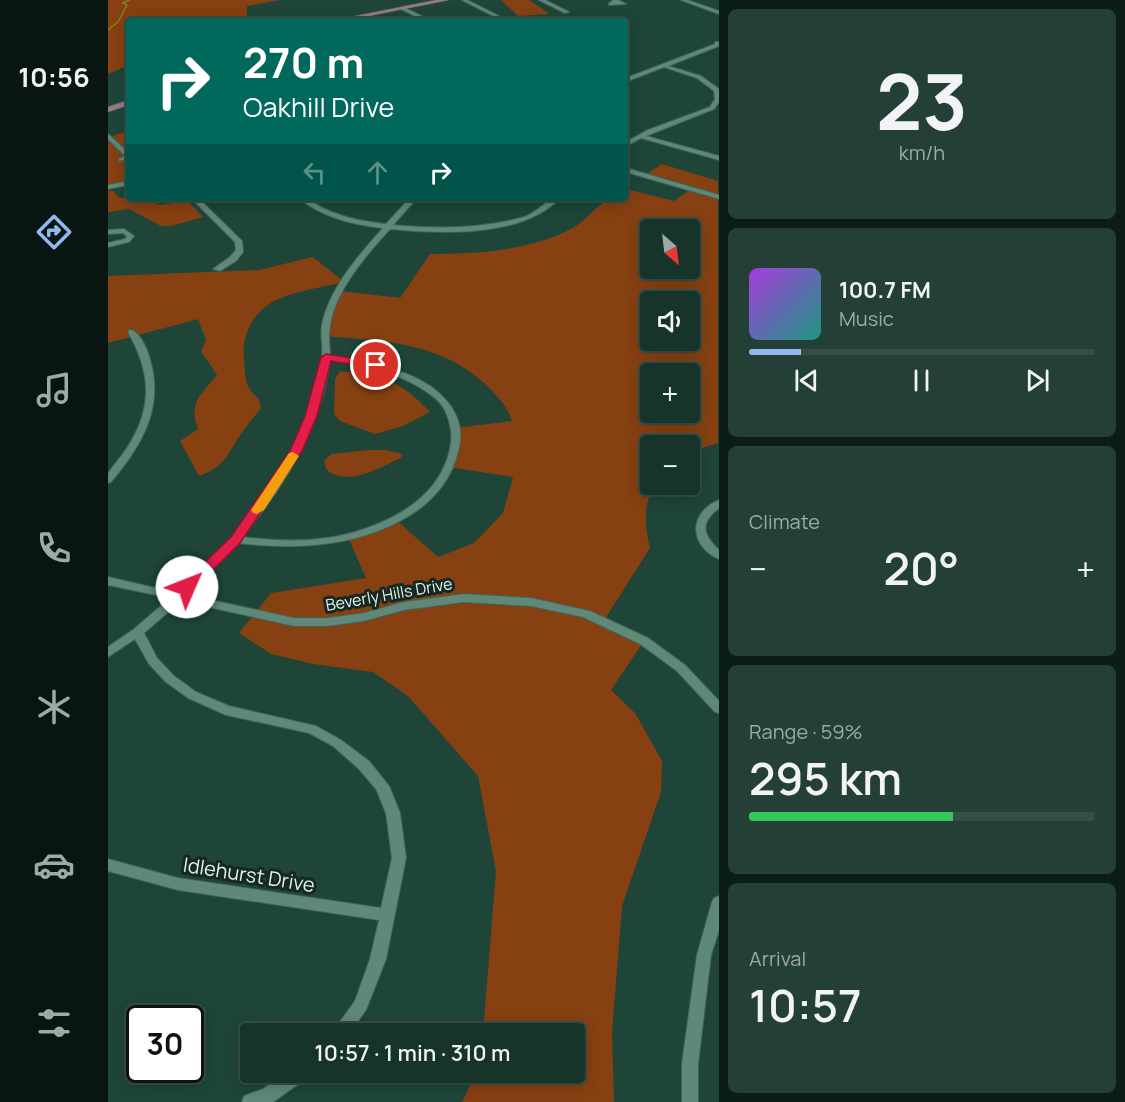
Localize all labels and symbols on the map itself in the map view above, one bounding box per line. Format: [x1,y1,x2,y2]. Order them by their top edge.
north arrow [640,219,700,279]
pin [350,339,401,390]
position arrow [155,555,219,619]
street label: Beverly Hills Drive [324,572,454,616]
street label: Idlehurst Drive [181,851,317,898]
speed limit sign: 30 [126,1005,204,1083]

